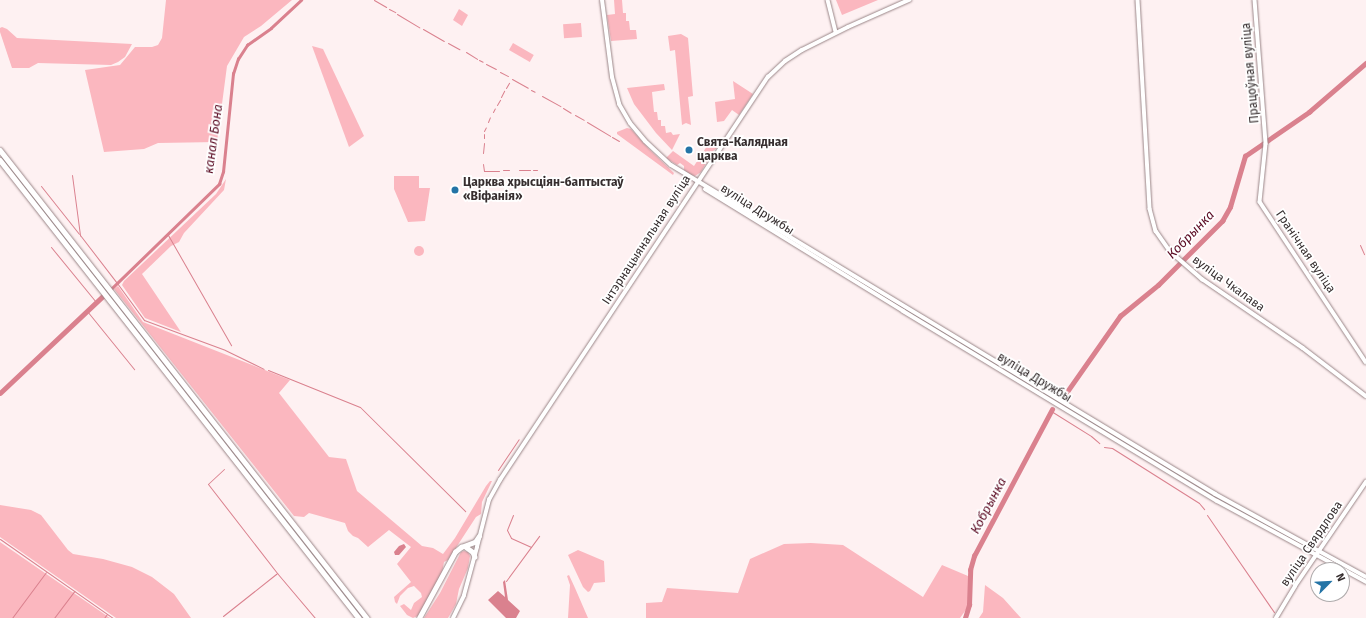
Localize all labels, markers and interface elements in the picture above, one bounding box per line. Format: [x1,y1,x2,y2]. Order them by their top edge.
street label: Працоўная вуліца [1239,22,1263,124]
water label: канал Бона [201,103,227,175]
place label: Свята-Калядная царква [697,136,788,164]
marker: Свята-Калядная царква [684,145,694,155]
street label: Інтэрнацыянальная вуліца [600,173,694,307]
place label: Царква хрысціян-баптыстаў «Віфанія» [463,176,623,204]
street label: вуліца Дружбы [718,182,796,238]
marker: Царква хрысціян-баптыстаў «Віфанія» [450,185,460,195]
water label: Кобрынка [1164,208,1218,262]
street label: Гранічная вуліца [1272,208,1338,296]
street label: вуліца Чкалава [1189,253,1267,315]
street label: вуліца Дружбы [994,350,1074,406]
water label: Кобрынка [968,475,1010,537]
street label: вуліца Свярдлова [1278,498,1346,590]
north arrow [1310,562,1350,602]
text: N [1333,571,1348,583]

